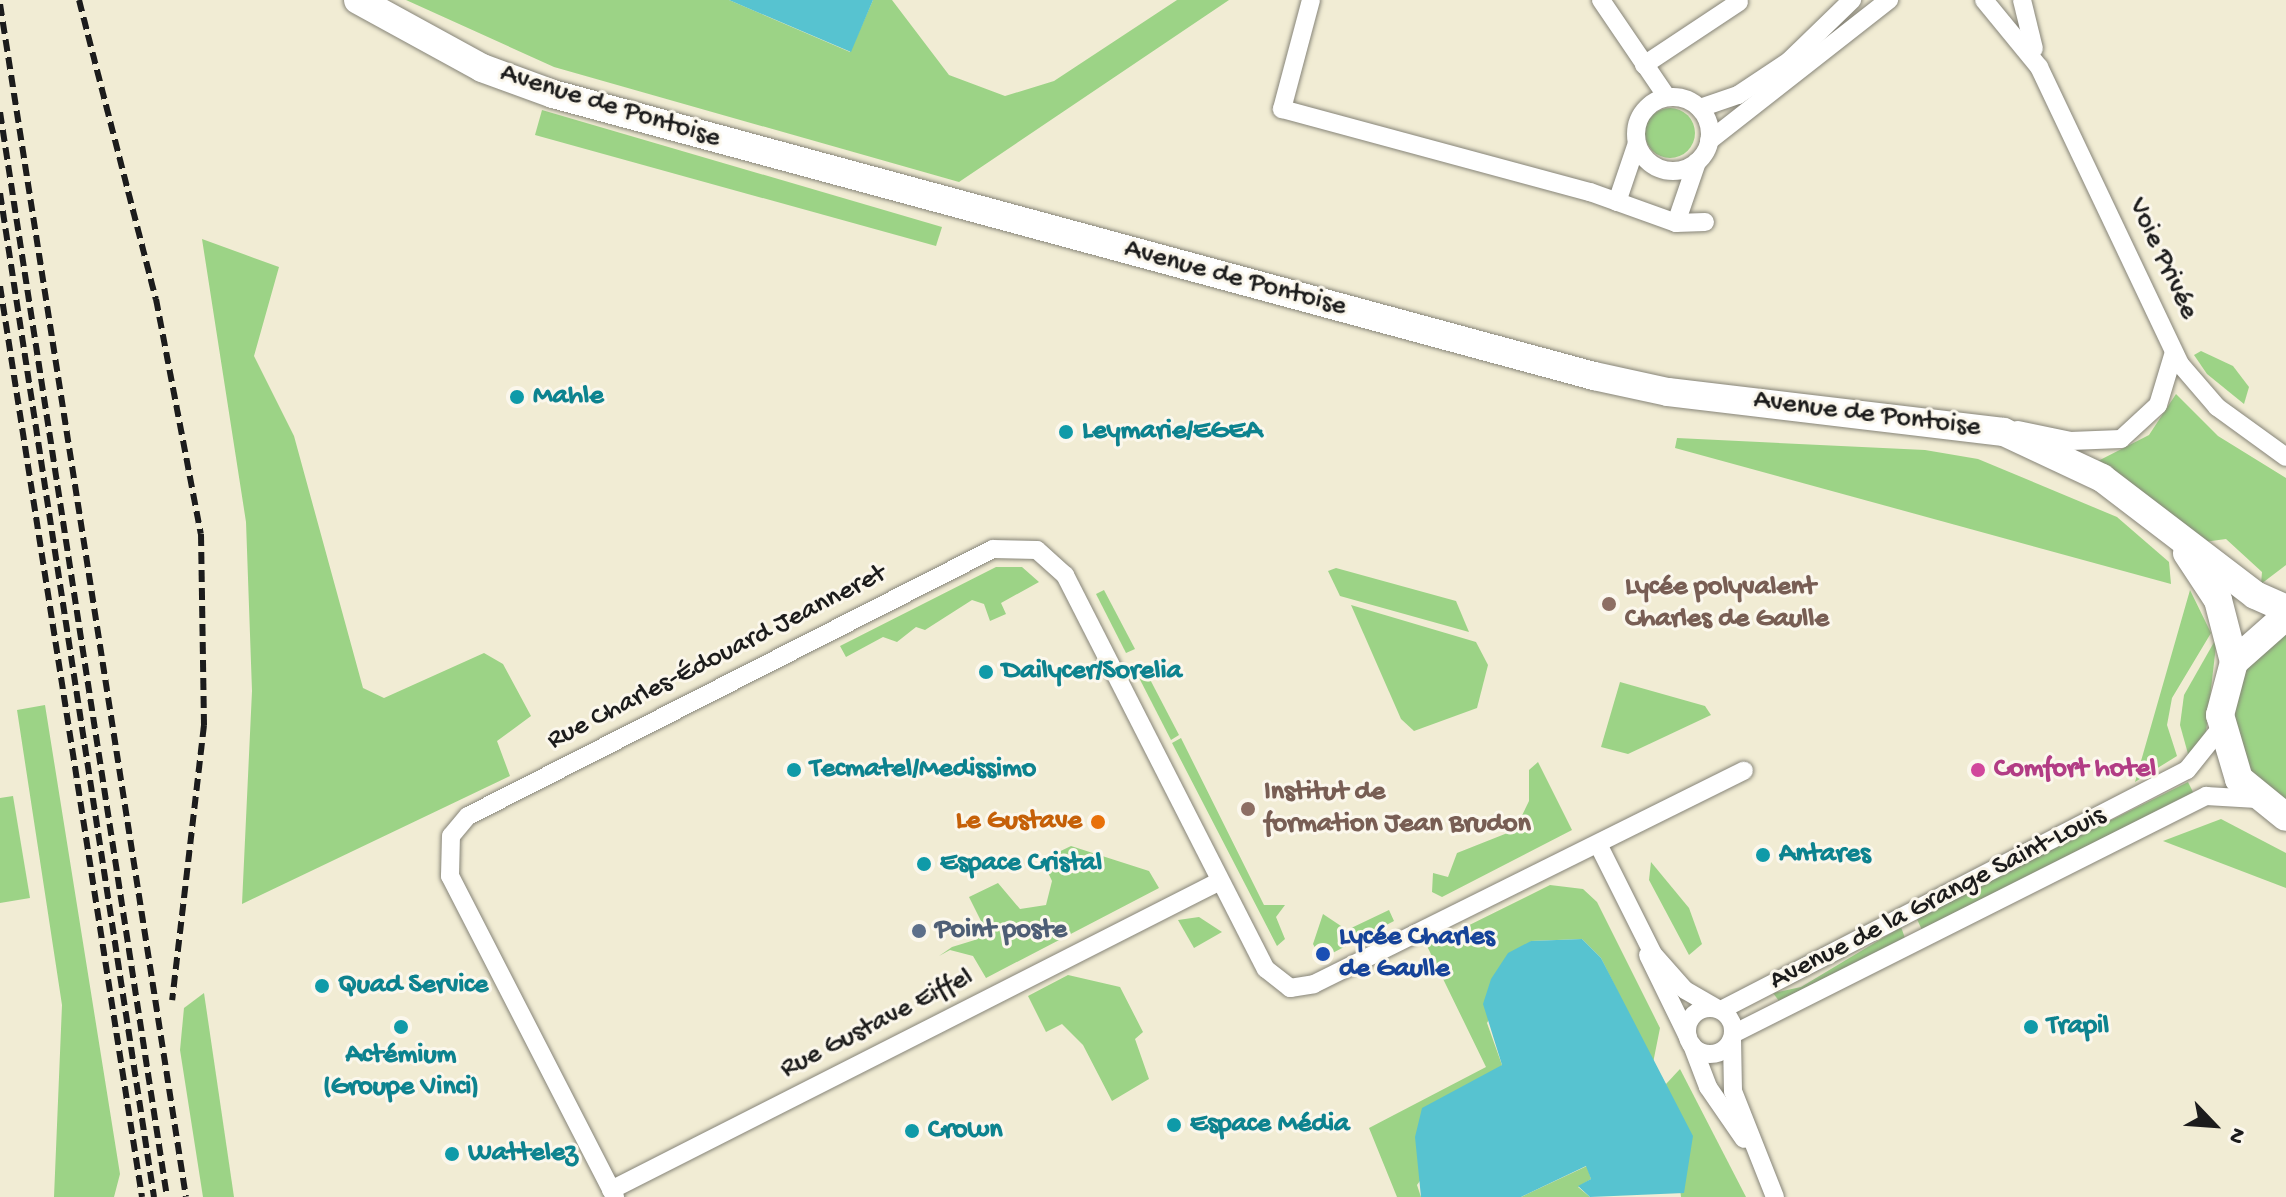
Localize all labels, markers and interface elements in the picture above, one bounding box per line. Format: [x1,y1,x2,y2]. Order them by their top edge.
street label: Avenue de Pontoise [496,58,724,156]
street label: Voie Privée [2119,193,2205,325]
street label: Avenue de Pontoise [1120,233,1350,325]
place label: Mahle [533,380,604,414]
street label: Avenue de Pontoise [1752,384,1982,446]
marker: Mahle [508,388,526,406]
place label: Leymarie/EGEA [1082,415,1262,449]
marker: Leymarie/EGEA [1057,423,1075,441]
street label: Rue Charles-Édouard Jeanneret [542,558,892,758]
place label: Lycée polyvalent Charles de Gaulle [1625,571,1829,637]
marker: Lycée polyvalent Charles de Gaulle [1600,595,1618,613]
place label: Dailycer/Sorelia [1002,655,1182,689]
marker: Dailycer/Sorelia [977,663,995,681]
place label: Tecmatel/Medissimo [810,753,1036,787]
place label: Comfort hotel [1994,753,2156,787]
marker: Tecmatel/Medissimo [785,761,803,779]
marker: Comfort hotel [1969,761,1987,779]
place label: Institut de formation Jean Brudon [1264,776,1531,842]
street label: Avenue de la Grange Saint-Louis [1764,799,2112,999]
marker: Institut de formation Jean Brudon [1239,800,1257,818]
place label: Le Gustave [956,805,1082,839]
marker: Le Gustave [1089,813,1107,831]
place label: Antares [1779,838,1870,872]
marker: Antares [1754,846,1772,864]
place label: Espace Cristal [940,847,1102,881]
marker: Espace Cristal [915,855,933,873]
place label: Point poste [935,914,1067,948]
place label: Lycée Charles de Gaulle [1339,921,1495,987]
marker: Point poste [910,922,928,940]
marker: Lycée Charles de Gaulle [1314,945,1332,963]
street label: Rue Gustave Eiffel [775,961,979,1087]
place label: Quad Service [338,969,488,1003]
marker: Quad Service [313,977,331,995]
place label: Trapil [2047,1010,2109,1044]
marker: Actémium (Groupe Vinci) [392,1018,410,1036]
marker: Trapil [2022,1018,2040,1036]
place label: Actémium (Groupe Vinci) [323,1039,479,1105]
north arrow [2174,1085,2254,1165]
place label: Espace Média [1190,1108,1350,1142]
place label: Crown [928,1114,1003,1148]
marker: Espace Média [1165,1116,1183,1134]
marker: Crown [903,1122,921,1140]
text: N [2221,1123,2251,1147]
place label: Wattelez [468,1137,578,1171]
marker: Wattelez [443,1145,461,1163]

